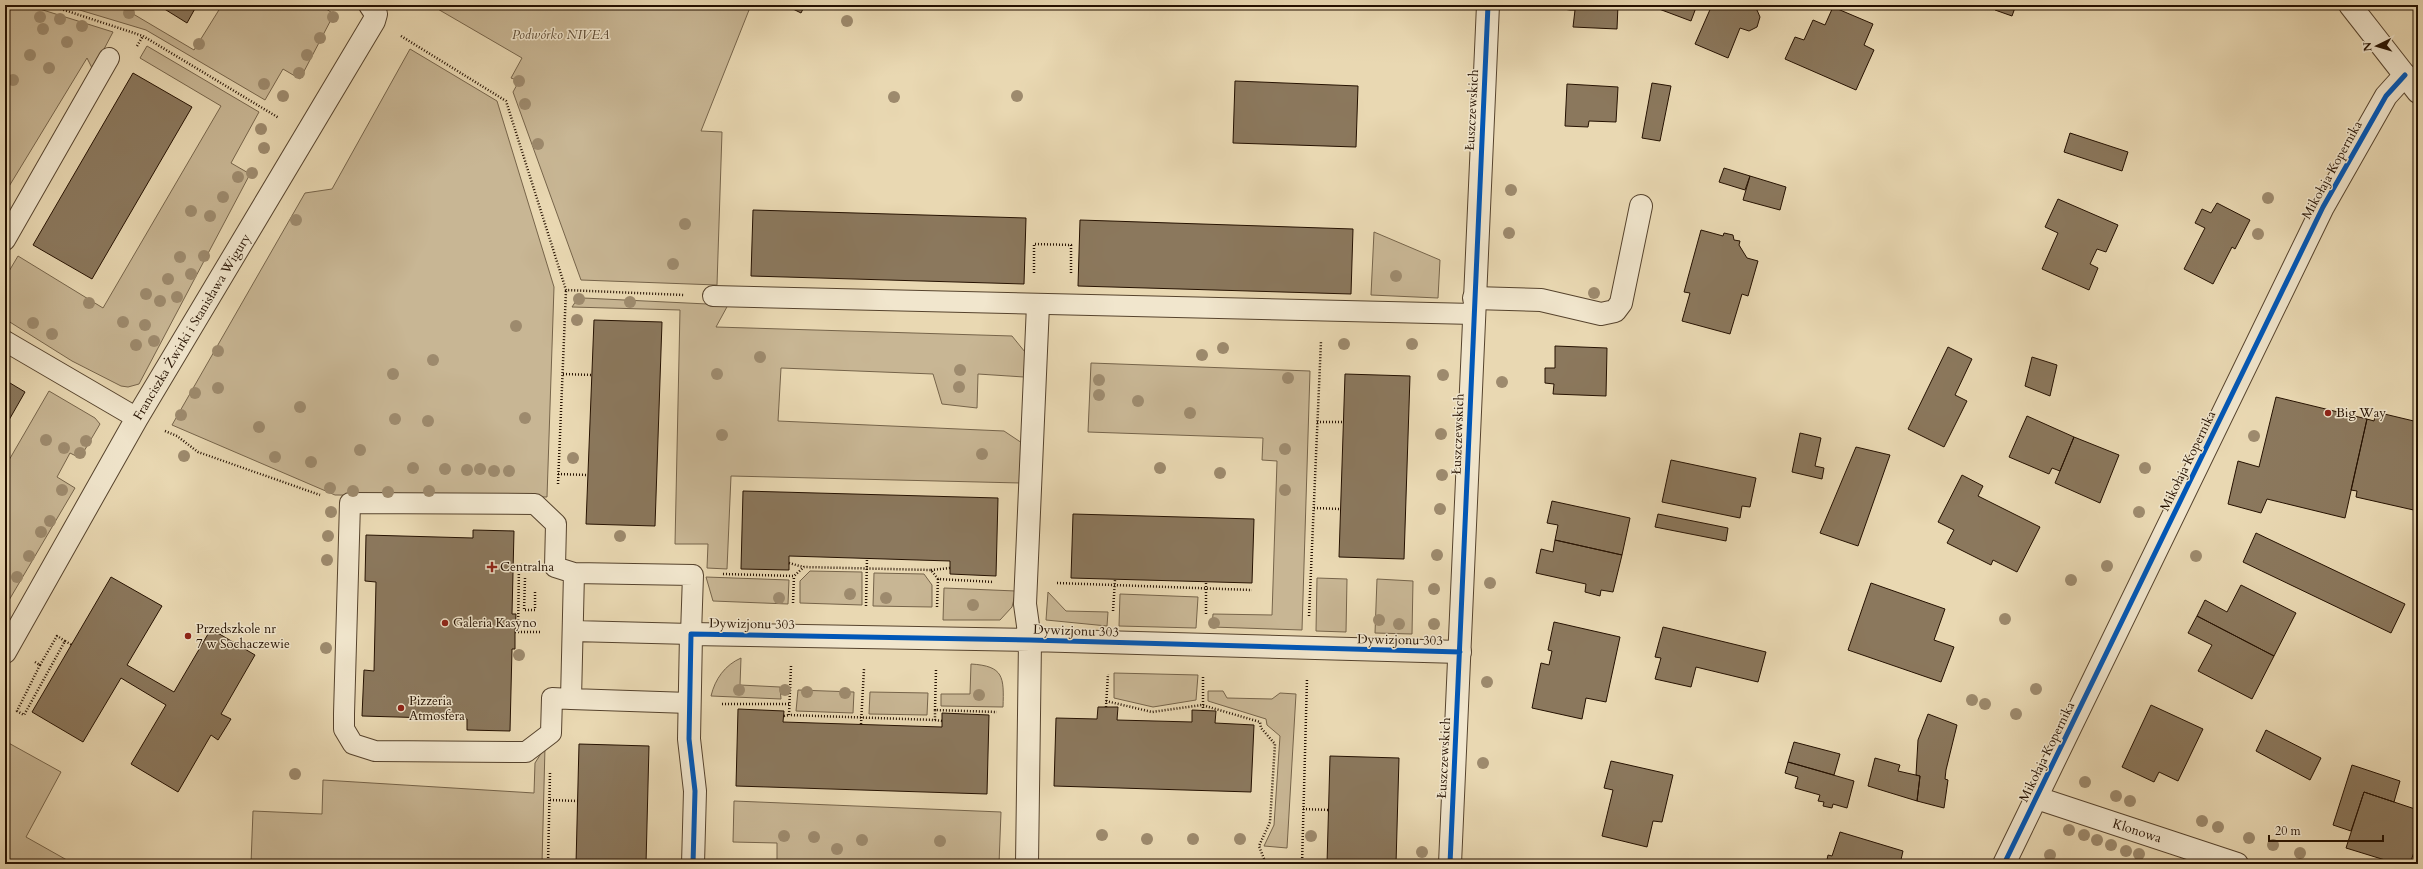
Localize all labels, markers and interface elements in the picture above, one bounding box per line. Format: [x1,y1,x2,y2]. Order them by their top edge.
park label: Podwórko NIVEA [512,26,610,44]
north arrow [2357,26,2397,66]
text: N [2360,41,2375,52]
street label: Łuszczewskich [1461,69,1483,151]
street label: Mikołaja Kopernika [2298,117,2367,222]
street label: Franciszka Żwirki i Stanisława Wigury [129,230,255,424]
street label: Łuszczewskich [1448,393,1468,475]
place label: Big Way [2336,404,2386,422]
street label: Mikołaja Kopernika [2156,407,2220,514]
marker: Big Way [2323,408,2333,418]
place label: Centralna [500,558,554,576]
marker: Centralna [487,562,497,572]
place label: Galeria Kasyno [453,614,537,632]
street label: Dywizjonu 303 [709,614,795,634]
marker: Galeria Kasyno [440,618,450,628]
place label: Przedszkole nr 7 w Sochaczewie [196,620,290,653]
street label: Dywizjonu 303 [1033,621,1119,641]
street label: Dywizjonu 303 [1357,630,1443,650]
marker: Przedszkole nr 7 w Sochaczewie [183,631,193,641]
place label: Pizzeria Atmosfera [409,692,465,725]
street label: Mikołaja Kopernika [2015,698,2079,805]
marker: Pizzeria Atmosfera [396,703,406,713]
street label: Łuszczewskich [1433,717,1455,799]
street label: Klonowa [2110,815,2164,847]
scale bar [2269,817,2383,843]
text: 20 m [2275,823,2302,839]

